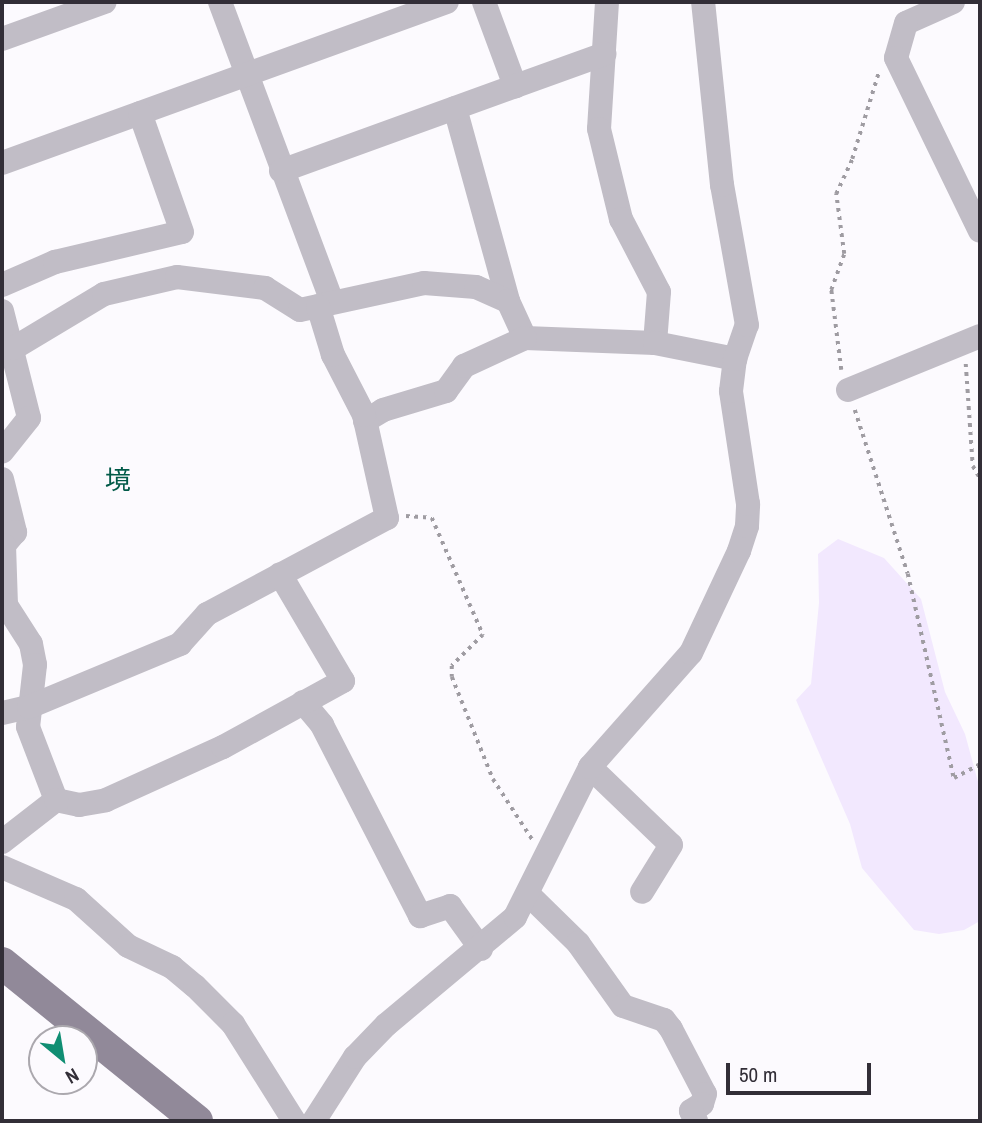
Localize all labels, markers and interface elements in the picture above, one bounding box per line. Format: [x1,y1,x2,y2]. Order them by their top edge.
district label: 境 [105,464,131,496]
north arrow [28,1025,98,1095]
scale bar [730,1050,875,1094]
text: 50 m [739,1060,777,1089]
text: N [61,1062,84,1091]

